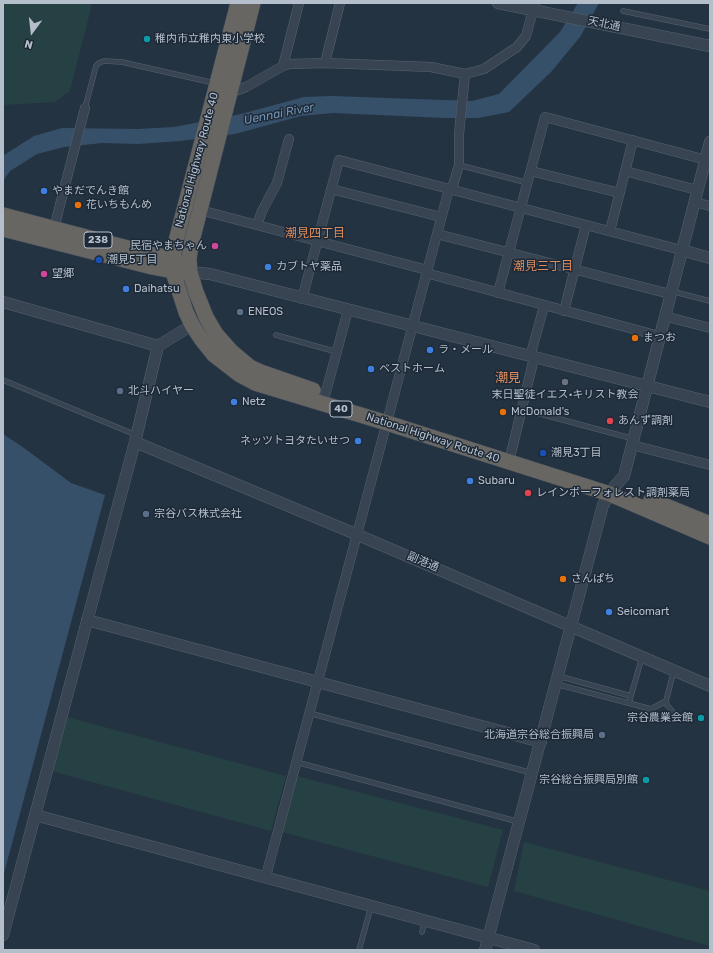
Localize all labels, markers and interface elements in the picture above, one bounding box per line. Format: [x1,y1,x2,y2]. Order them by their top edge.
north arrow [12,12,52,52]
street label: 天北通 [586,14,622,34]
place label: 稚内市立稚内東小学校 [155,32,265,46]
marker: 稚内市立稚内東小学校 [142,34,152,44]
text: N [23,37,34,51]
street label: National Highway Route 40 [173,91,221,229]
water label: Uennai River [243,100,315,128]
place label: やまだでんき館 [52,184,129,198]
marker: やまだでんき館 [39,186,49,196]
place label: 花いちもんめ [86,198,152,212]
marker: 花いちもんめ [73,200,83,210]
district label: 潮見四丁目 [285,227,345,241]
road number: 238 [84,232,112,248]
place label: 民宿やまちゃん [130,239,207,253]
marker: 民宿やまちゃん [210,241,220,251]
place label: 潮見5丁目 [107,253,158,267]
marker: 潮見5丁目 [94,255,104,265]
place label: カブトヤ薬品 [276,260,342,274]
district label: 潮見三丁目 [513,260,573,274]
marker: カブトヤ薬品 [263,262,273,272]
place label: 望郷 [52,267,74,281]
marker: 望郷 [39,269,49,279]
place label: Daihatsu [134,282,180,296]
marker: Daihatsu [121,284,131,294]
place label: ENEOS [248,305,283,319]
marker: ENEOS [235,307,245,317]
place label: まつお [643,331,676,345]
marker: まつお [630,333,640,343]
place label: ラ・メール [438,343,493,357]
marker: ラ・メール [425,345,435,355]
place label: ベストホーム [379,362,445,376]
marker: ベストホーム [366,364,376,374]
district label: 潮見 [495,370,521,386]
marker: 末日聖徒イエス•キリスト教会 [560,377,570,387]
place label: 北斗ハイヤー [128,384,194,398]
marker: 北斗ハイヤー [115,386,125,396]
place label: 末日聖徒イエス•キリスト教会 [491,388,639,402]
place label: Netz [242,395,266,409]
marker: Netz [229,397,239,407]
road number: 40 [330,401,352,417]
place label: McDonald's [511,405,569,419]
marker: McDonald's [498,407,508,417]
street label: National Highway Route 40 [365,410,501,466]
place label: あんず調剤 [618,414,673,428]
marker: あんず調剤 [605,416,615,426]
place label: ネッツトヨタたいせつ [240,434,350,448]
marker: ネッツトヨタたいせつ [353,436,363,446]
place label: 潮見3丁目 [551,446,602,460]
marker: 潮見3丁目 [538,448,548,458]
place label: Subaru [478,474,515,488]
marker: Subaru [465,476,475,486]
place label: レインボーフォレスト調剤薬局 [536,486,690,500]
marker: レインボーフォレスト調剤薬局 [523,488,533,498]
place label: 宗谷バス株式会社 [154,507,242,521]
marker: 宗谷バス株式会社 [141,509,151,519]
street label: 副港通 [405,549,441,575]
place label: さんぱち [571,572,615,586]
marker: さんぱち [558,574,568,584]
place label: Seicomart [617,605,669,619]
marker: Seicomart [604,607,614,617]
place label: 宗谷農業会館 [627,711,693,725]
marker: 宗谷農業会館 [696,713,706,723]
place label: 北海道宗谷総合振興局 [484,728,594,742]
marker: 北海道宗谷総合振興局 [597,730,607,740]
place label: 宗谷総合振興局別館 [539,773,638,787]
marker: 宗谷総合振興局別館 [641,775,651,785]

